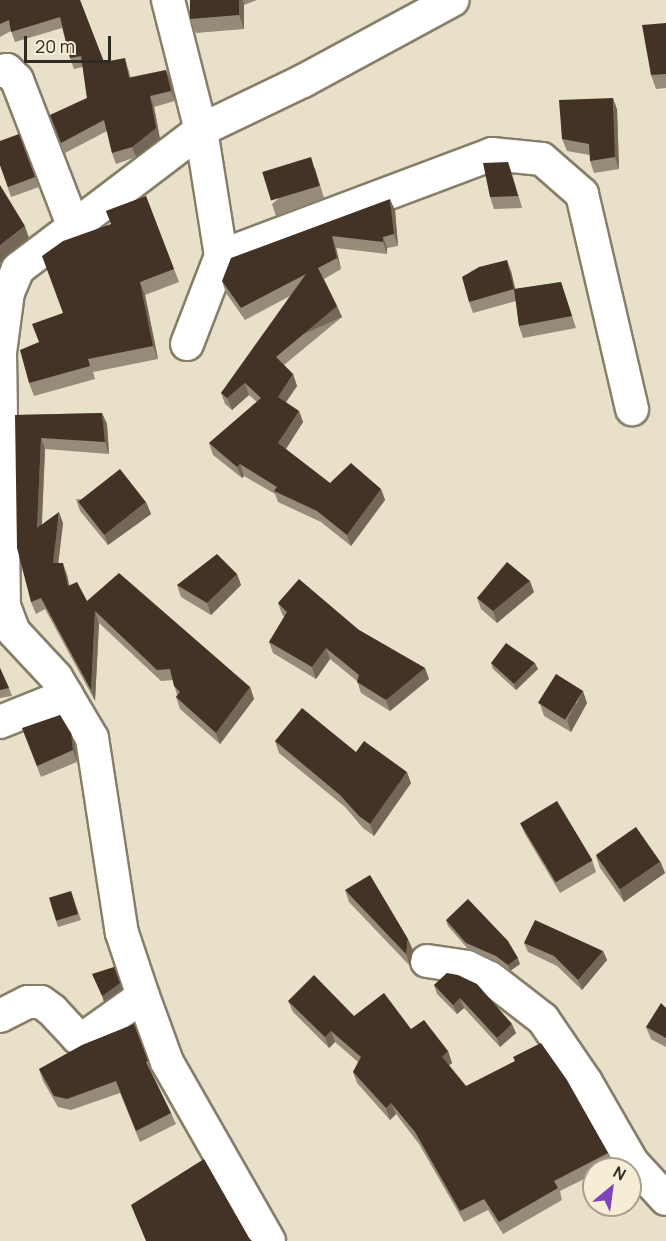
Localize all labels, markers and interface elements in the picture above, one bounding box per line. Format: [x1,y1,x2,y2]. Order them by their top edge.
scale bar [27,24,114,62]
text: 20 m [35,34,75,58]
north arrow [582,1157,642,1217]
text: N [609,1161,630,1185]

